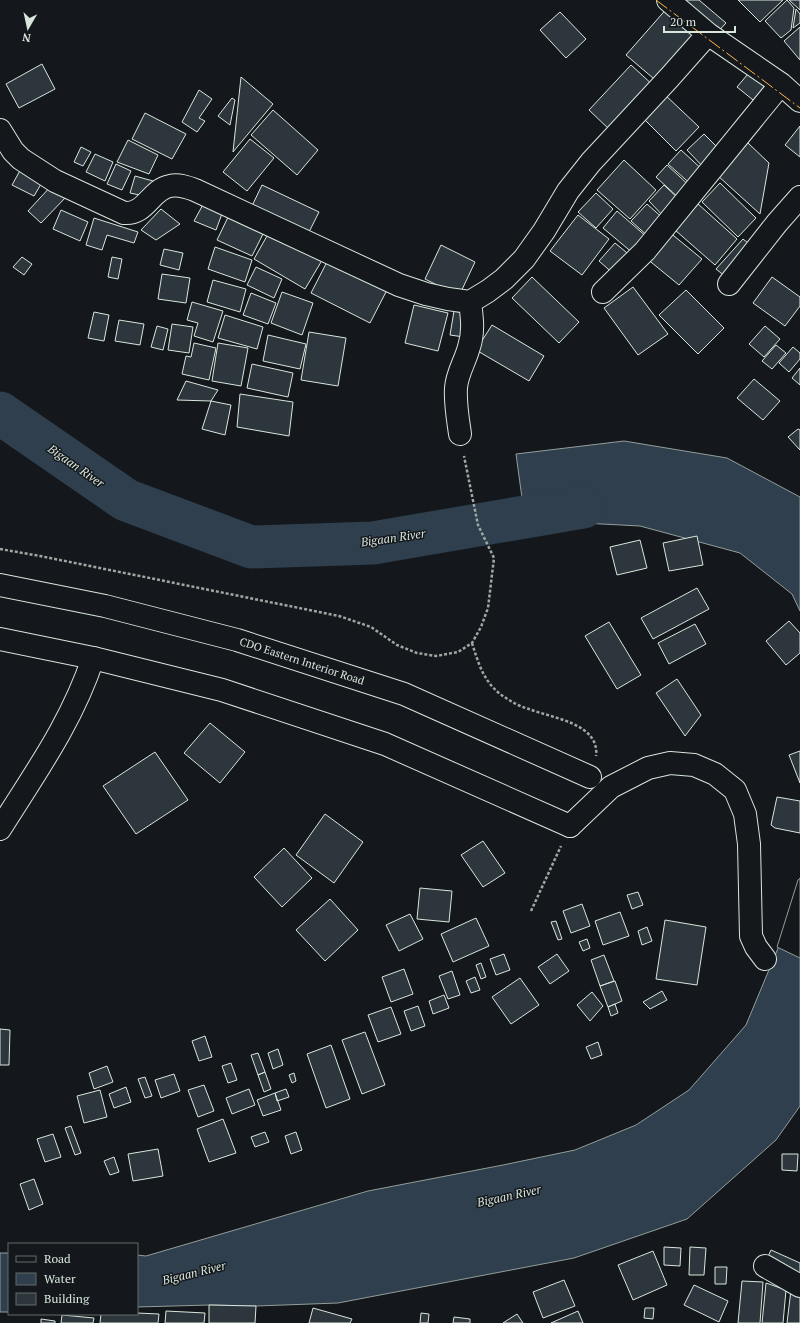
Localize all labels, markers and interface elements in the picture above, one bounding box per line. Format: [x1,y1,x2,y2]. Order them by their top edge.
north arrow [8,8,48,48]
scale bar [664,8,735,34]
text: 20 m [670,14,697,29]
text: N [21,30,32,45]
water label: Bigaan River [45,440,108,491]
water label: Bigaan River [359,525,428,550]
street label: CDO Eastern Interior Road [238,634,366,688]
water label: Bigaan River [475,1181,544,1210]
legend [8,1243,138,1315]
text: Road [44,1251,71,1266]
water label: Bigaan River [160,1257,229,1288]
text: Water [44,1271,76,1286]
text: Building [44,1291,90,1306]

